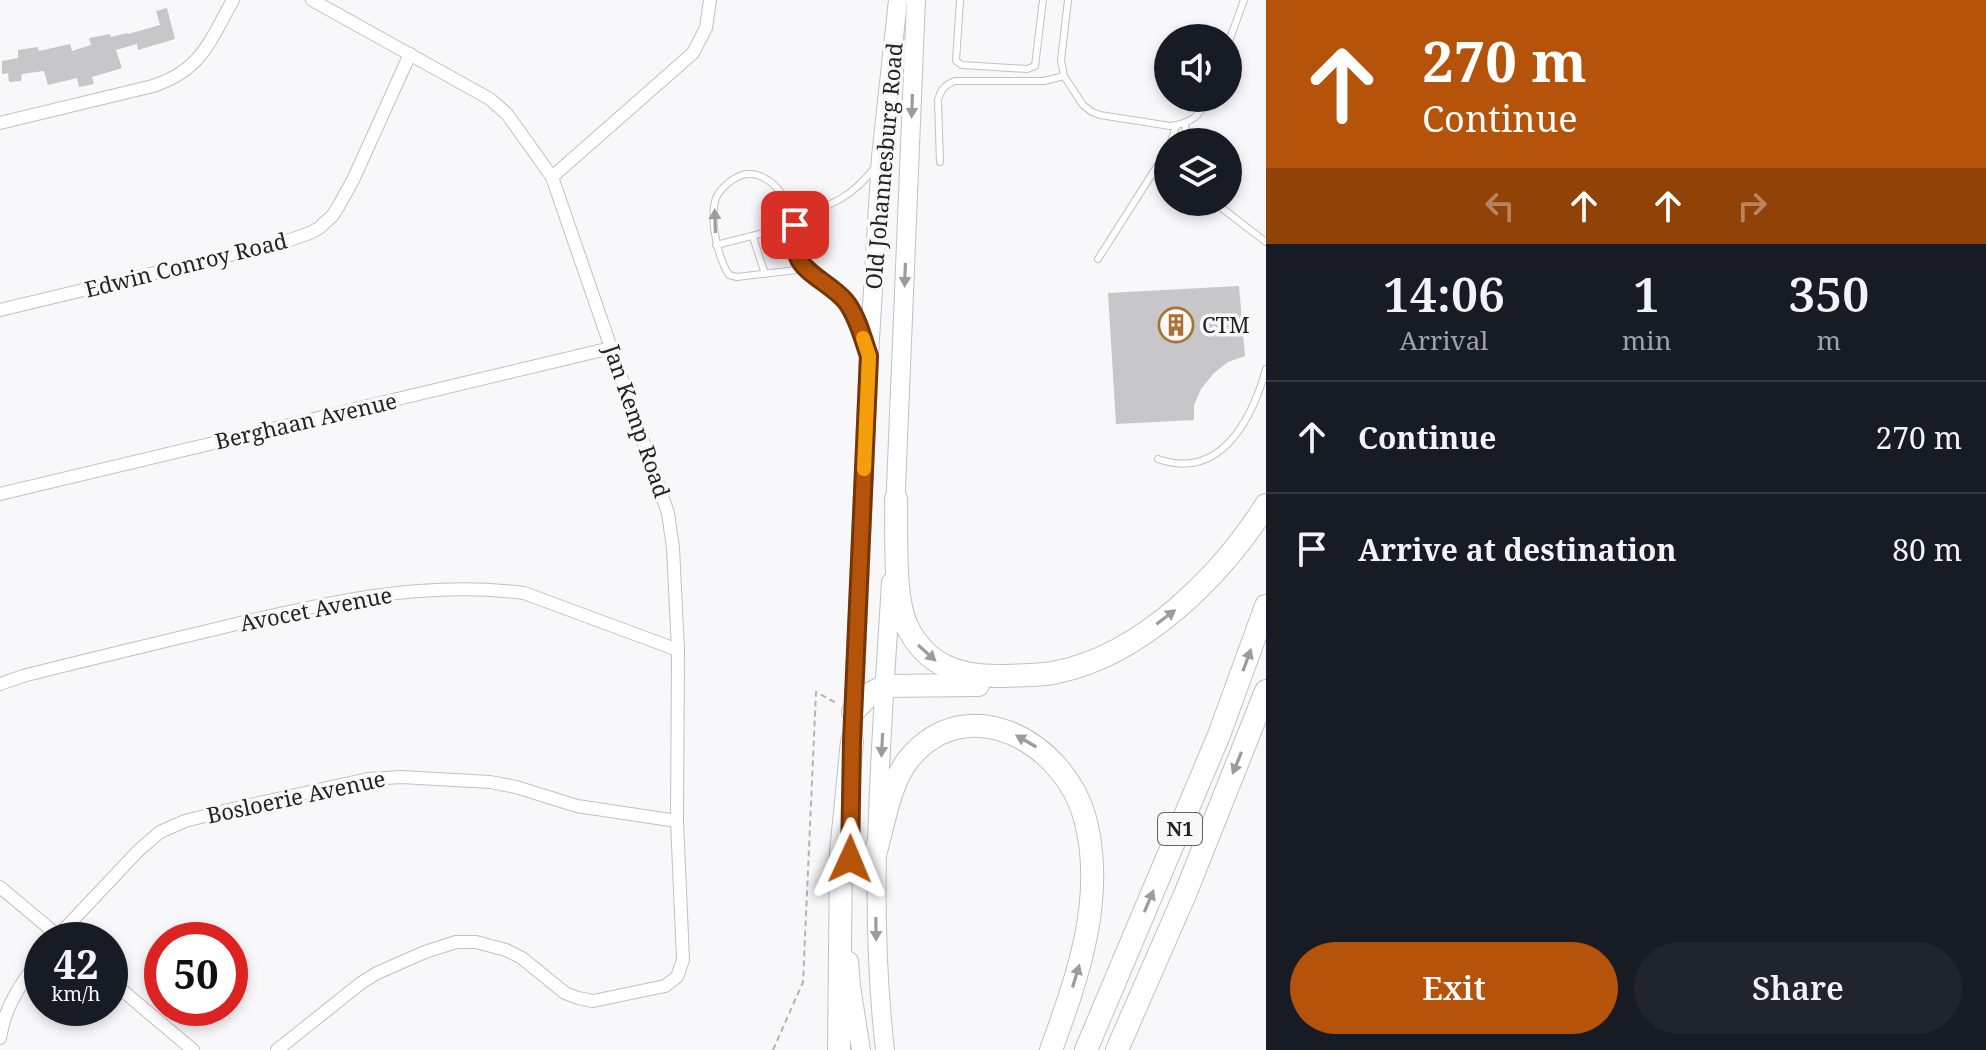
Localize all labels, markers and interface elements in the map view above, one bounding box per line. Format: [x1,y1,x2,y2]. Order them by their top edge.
text: 270 m [1422,22,1587,98]
map controls [1154,24,1242,216]
button: sound [1154,24,1242,112]
icon: ahead [1290,32,1394,136]
street label: Old Johannesburg Road [857,41,909,291]
one-way arrow [905,94,918,119]
text: Continue [1422,94,1578,143]
button: layers [1154,128,1242,216]
icon: left [1478,184,1522,228]
icon: ahead [1562,184,1606,228]
icon: ahead [1646,184,1690,228]
icon: right [1730,184,1774,228]
pin [761,191,829,259]
icon: arrive [773,203,817,247]
one-way arrow [709,208,722,233]
street label: Edwin Conroy Road [82,224,290,304]
text: 14:06 [1383,261,1505,326]
text: 1 [1633,261,1660,326]
text: 350 [1788,261,1869,326]
one-way arrow [899,263,912,288]
building icon: CTM [1157,306,1195,344]
place label: CTM [1202,309,1250,339]
text: Arrival [1399,322,1488,358]
text: min [1622,322,1671,358]
text: m [1816,322,1841,358]
street label: Jan Kemp Road [597,339,678,502]
street label: Berghaan Avenue [212,385,400,456]
icon: ahead [1290,415,1334,459]
text: Continue [1358,417,1496,458]
text: 270 m [1876,417,1962,458]
icon: arrive [1290,527,1334,571]
text: Arrive at destination [1358,529,1677,570]
text: 80 m [1892,529,1962,570]
street label: Avocet Avenue [237,579,394,637]
one-way arrow [1156,609,1177,625]
one-way arrow [918,643,937,661]
one-way arrow [1241,648,1253,672]
one-way arrow [875,733,888,758]
one-way arrow [1015,734,1037,748]
one-way arrow [1230,751,1243,775]
street label: Bosloerie Avenue [204,762,388,830]
road number: N1 [1158,813,1202,845]
position arrow [808,817,892,901]
one-way arrow [1143,889,1156,913]
one-way arrow [870,917,882,942]
speed limit sign: 50 [144,922,248,1026]
text: 42 [53,936,99,991]
button: Exit [1290,942,1618,1034]
button: Share [1634,942,1962,1034]
one-way arrow [1070,964,1083,988]
text: km/h [51,980,101,1007]

